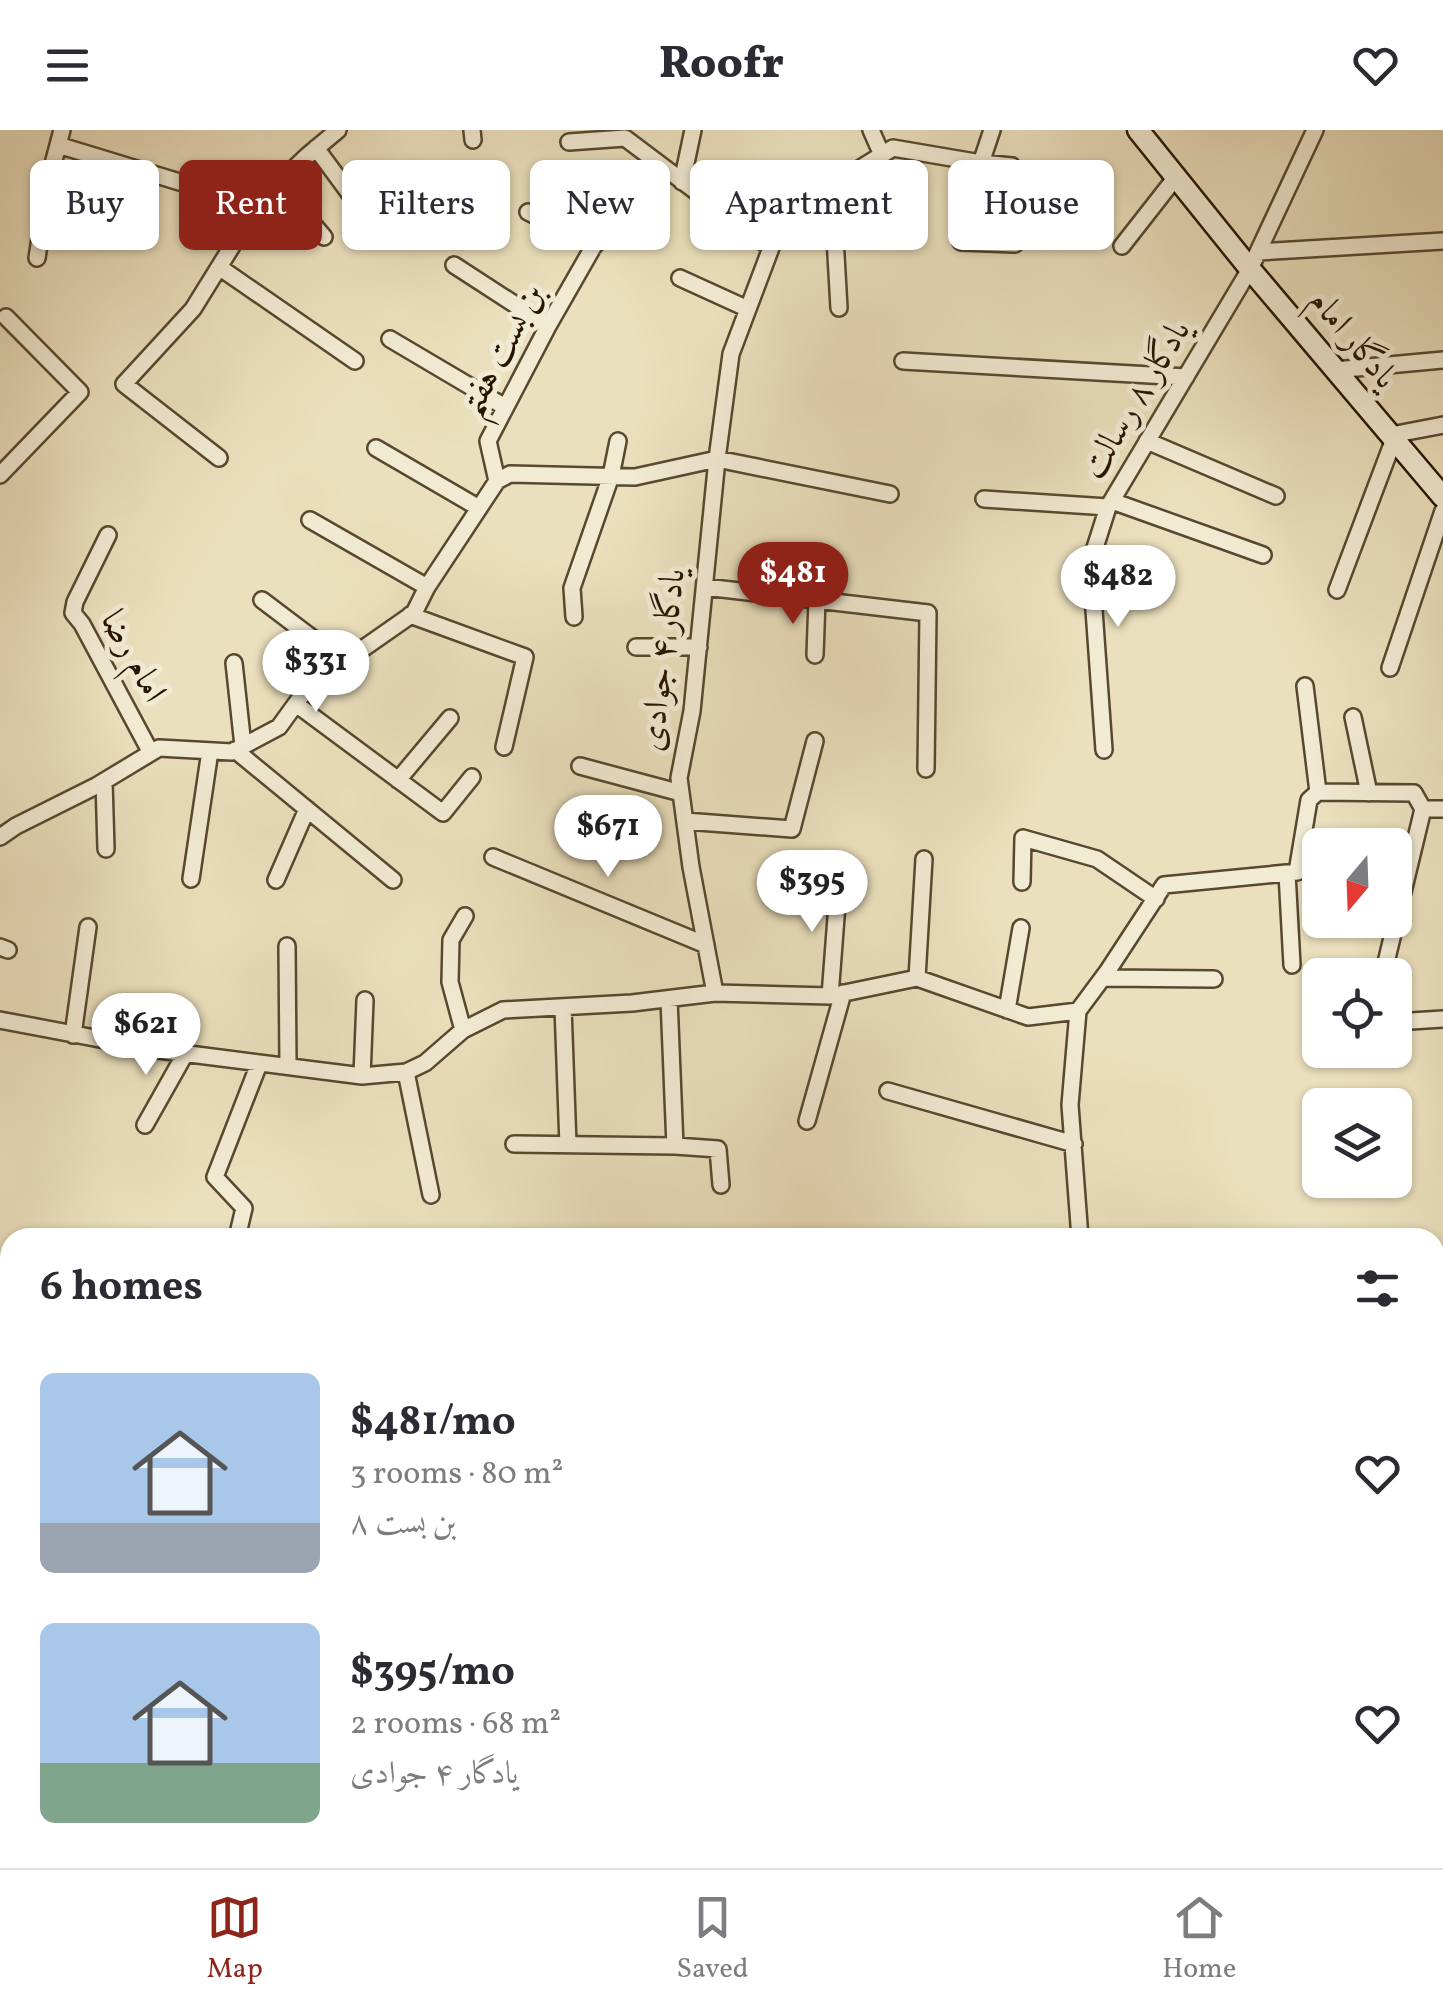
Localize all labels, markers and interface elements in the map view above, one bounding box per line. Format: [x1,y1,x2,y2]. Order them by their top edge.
text: Roofr [659,34,784,97]
icon: menu [40,38,95,93]
icon: heart [1348,38,1403,93]
chip: Buy [30,160,159,250]
chip: Rent [179,160,322,250]
chip: Filters [342,160,510,250]
chip: New [530,160,670,250]
chip: Apartment [690,160,928,250]
chip: House [948,160,1114,250]
street label: بن بست هفتم [448,276,565,430]
street label: یادگار امام [1293,280,1409,404]
street label: یادگار ۸ رسالت [1071,309,1205,489]
pin: $481 [734,542,852,627]
pin: $482 [1059,545,1177,630]
text: $481 [759,552,827,596]
text: $482 [1083,555,1153,599]
street label: یادگار ۴ جوادی [629,563,699,754]
street label: امام رضا [84,602,177,714]
pin: $331 [257,630,375,715]
text: $331 [284,640,348,684]
pin: $671 [549,795,667,880]
text: $671 [576,805,640,849]
north arrow [1302,828,1412,938]
map controls [1302,828,1412,1198]
pin: $395 [753,850,871,935]
text: $395 [779,860,845,904]
button: locate [1302,958,1412,1068]
pin: $621 [87,993,205,1078]
text: $621 [114,1003,178,1047]
button: layers [1302,1088,1412,1198]
text: 6 homes [40,1259,203,1318]
icon: filters [1350,1261,1405,1316]
text: $481/mo [350,1394,516,1453]
icon: home [120,1413,240,1533]
icon: heart [1350,1446,1405,1501]
text: 3 rooms · 80 m² [350,1453,563,1497]
text: بن بست ۸ [350,1503,456,1547]
text: $395/mo [350,1644,515,1703]
icon: home [120,1663,240,1783]
icon: heart [1350,1696,1405,1751]
text: 2 rooms · 68 m² [350,1703,561,1747]
text: یادگار ۴ جوادی [350,1753,518,1797]
tab: Map [207,1890,263,1989]
tab: Saved [676,1890,749,1989]
tab: Home [1162,1890,1236,1989]

